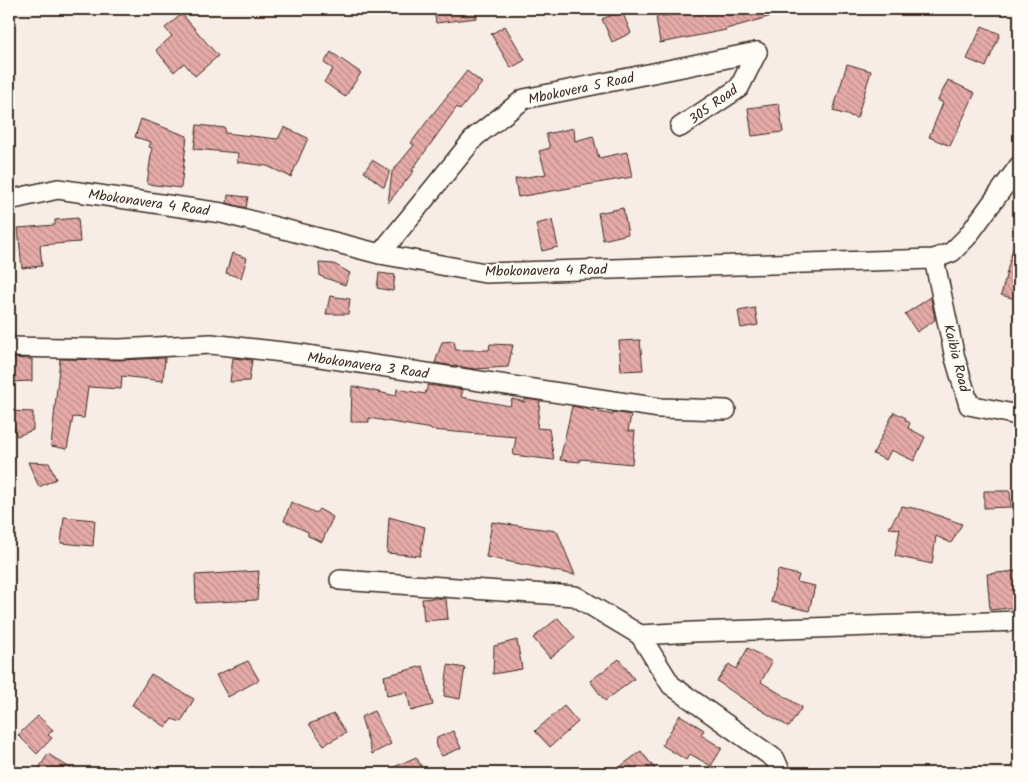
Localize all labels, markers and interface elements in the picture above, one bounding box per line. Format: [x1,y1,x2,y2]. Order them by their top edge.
street label: Mbokovera 5 Road [526,67,637,111]
street label: 305 Road [684,79,744,130]
street label: Mbokonavera 4 Road [87,184,212,223]
street label: Mbokonavera 4 Road [485,259,608,283]
street label: Kaibia Road [937,322,975,395]
street label: Mbokonavera 3 Road [306,347,431,386]

